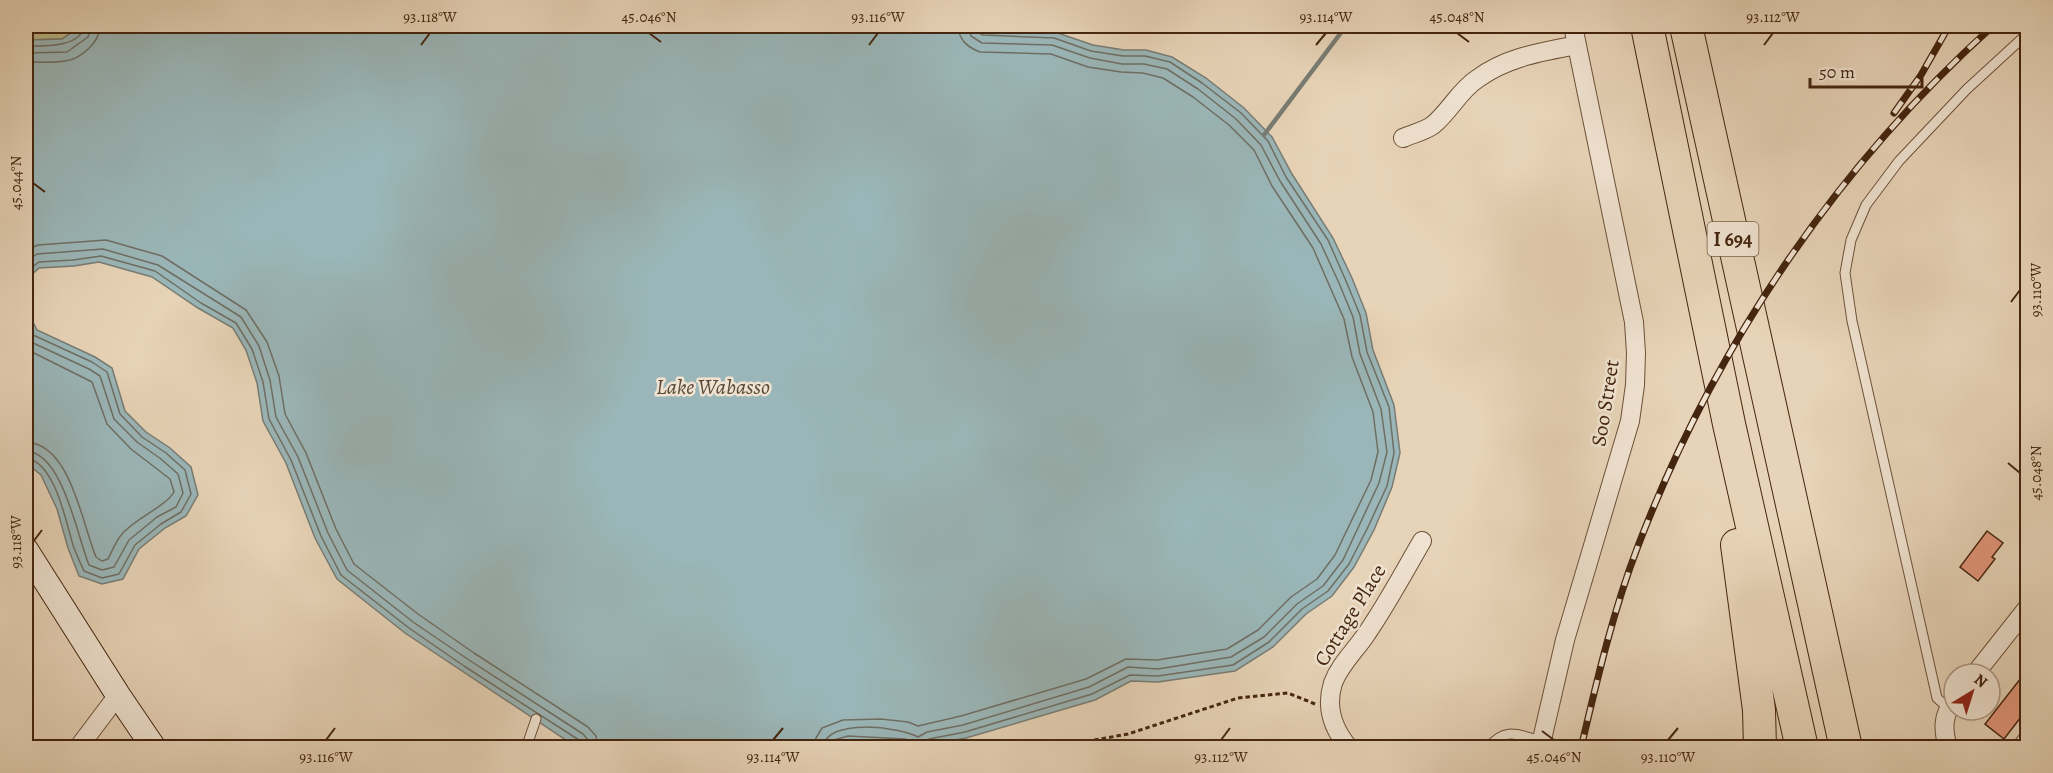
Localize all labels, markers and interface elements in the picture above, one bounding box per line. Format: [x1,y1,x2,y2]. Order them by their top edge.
text: 93.118°W [403,7,457,27]
text: 45.046°N [622,7,677,27]
text: 93.116°W [851,7,905,27]
text: 93.114°W [1299,7,1353,27]
text: 45.048°N [1429,7,1485,27]
text: 93.112°W [1746,7,1800,27]
scale bar [1810,51,1922,89]
text: 50 m [1819,60,1855,84]
text: 45.044°N [6,155,26,210]
road number: I 694 [1708,222,1758,256]
text: 93.110°W [2026,263,2046,317]
street label: Soo Street [1584,358,1626,448]
water label: Lake Wabasso [656,372,770,402]
text: 45.048°N [2026,445,2046,501]
text: 93.118°W [6,515,26,569]
street label: Cottage Place [1308,559,1392,671]
north arrow [1942,662,2002,722]
text: N [1969,669,1992,693]
text: 93.116°W [299,747,353,767]
text: 93.114°W [746,747,800,767]
text: 93.112°W [1194,747,1248,767]
text: 45.046°N [1527,747,1582,767]
text: 93.110°W [1641,747,1695,767]

